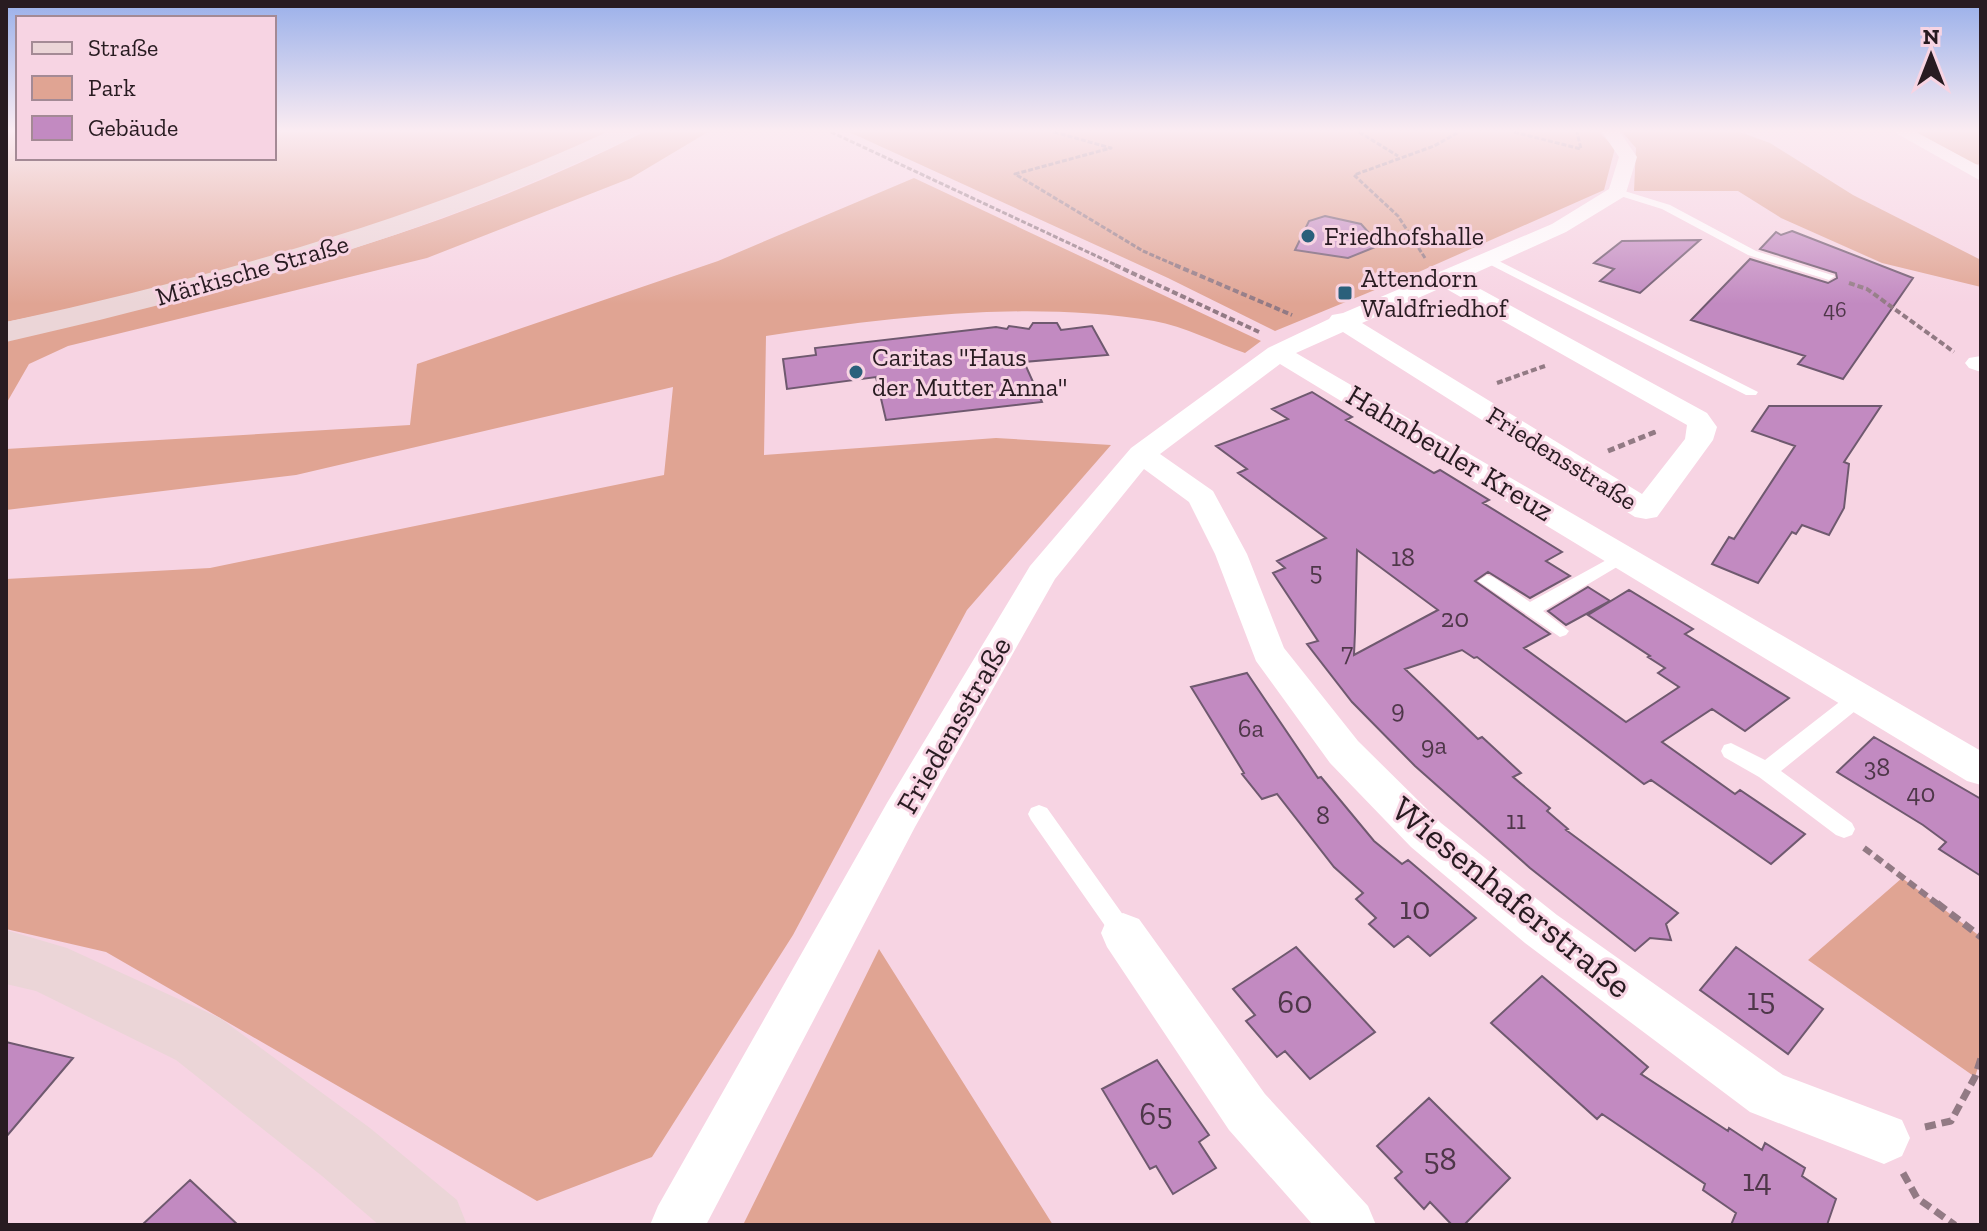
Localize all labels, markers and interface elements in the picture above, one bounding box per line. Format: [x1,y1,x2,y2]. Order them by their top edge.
legend [16,16,276,160]
north arrow [1891,16,1971,96]
text: N [1923,23,1940,50]
text: Straße [88,33,158,62]
text: Park [88,73,136,102]
text: Gebäude [88,113,178,142]
place label: Friedhofshalle [1324,220,1484,252]
street label: Märkische Straße [152,227,352,313]
marker: Friedhofshalle [1299,227,1317,245]
place label: Attendorn Waldfriedhof [1361,262,1509,324]
marker: Attendorn Waldfriedhof [1336,284,1354,302]
house number: 46 [1823,296,1847,323]
place label: Caritas "Haus der Mutter Anna" [872,341,1068,403]
marker: Caritas "Haus der Mutter Anna" [847,363,865,381]
street label: Hahnbeuler Kreuz [1340,377,1560,529]
street label: Friedensstraße [1481,399,1643,517]
house number: 18 [1391,541,1415,573]
house number: 5 [1309,555,1323,587]
house number: 20 [1441,602,1469,634]
street label: Friedensstraße [889,630,1019,820]
house number: 7 [1341,636,1353,668]
house number: 9 [1391,693,1405,725]
house number: 6a [1238,712,1265,744]
house number: 9a [1421,729,1448,761]
house number: 38 [1864,751,1890,783]
house number: 40 [1907,777,1936,809]
street label: Wiesenhaferstraße [1383,787,1641,1007]
house number: 8 [1316,799,1330,831]
house number: 11 [1506,804,1526,836]
house number: 10 [1400,889,1430,927]
house number: 15 [1747,980,1775,1018]
house number: 60 [1277,983,1313,1021]
house number: 65 [1139,1095,1173,1133]
house number: 58 [1423,1140,1457,1178]
house number: 14 [1742,1161,1772,1199]

